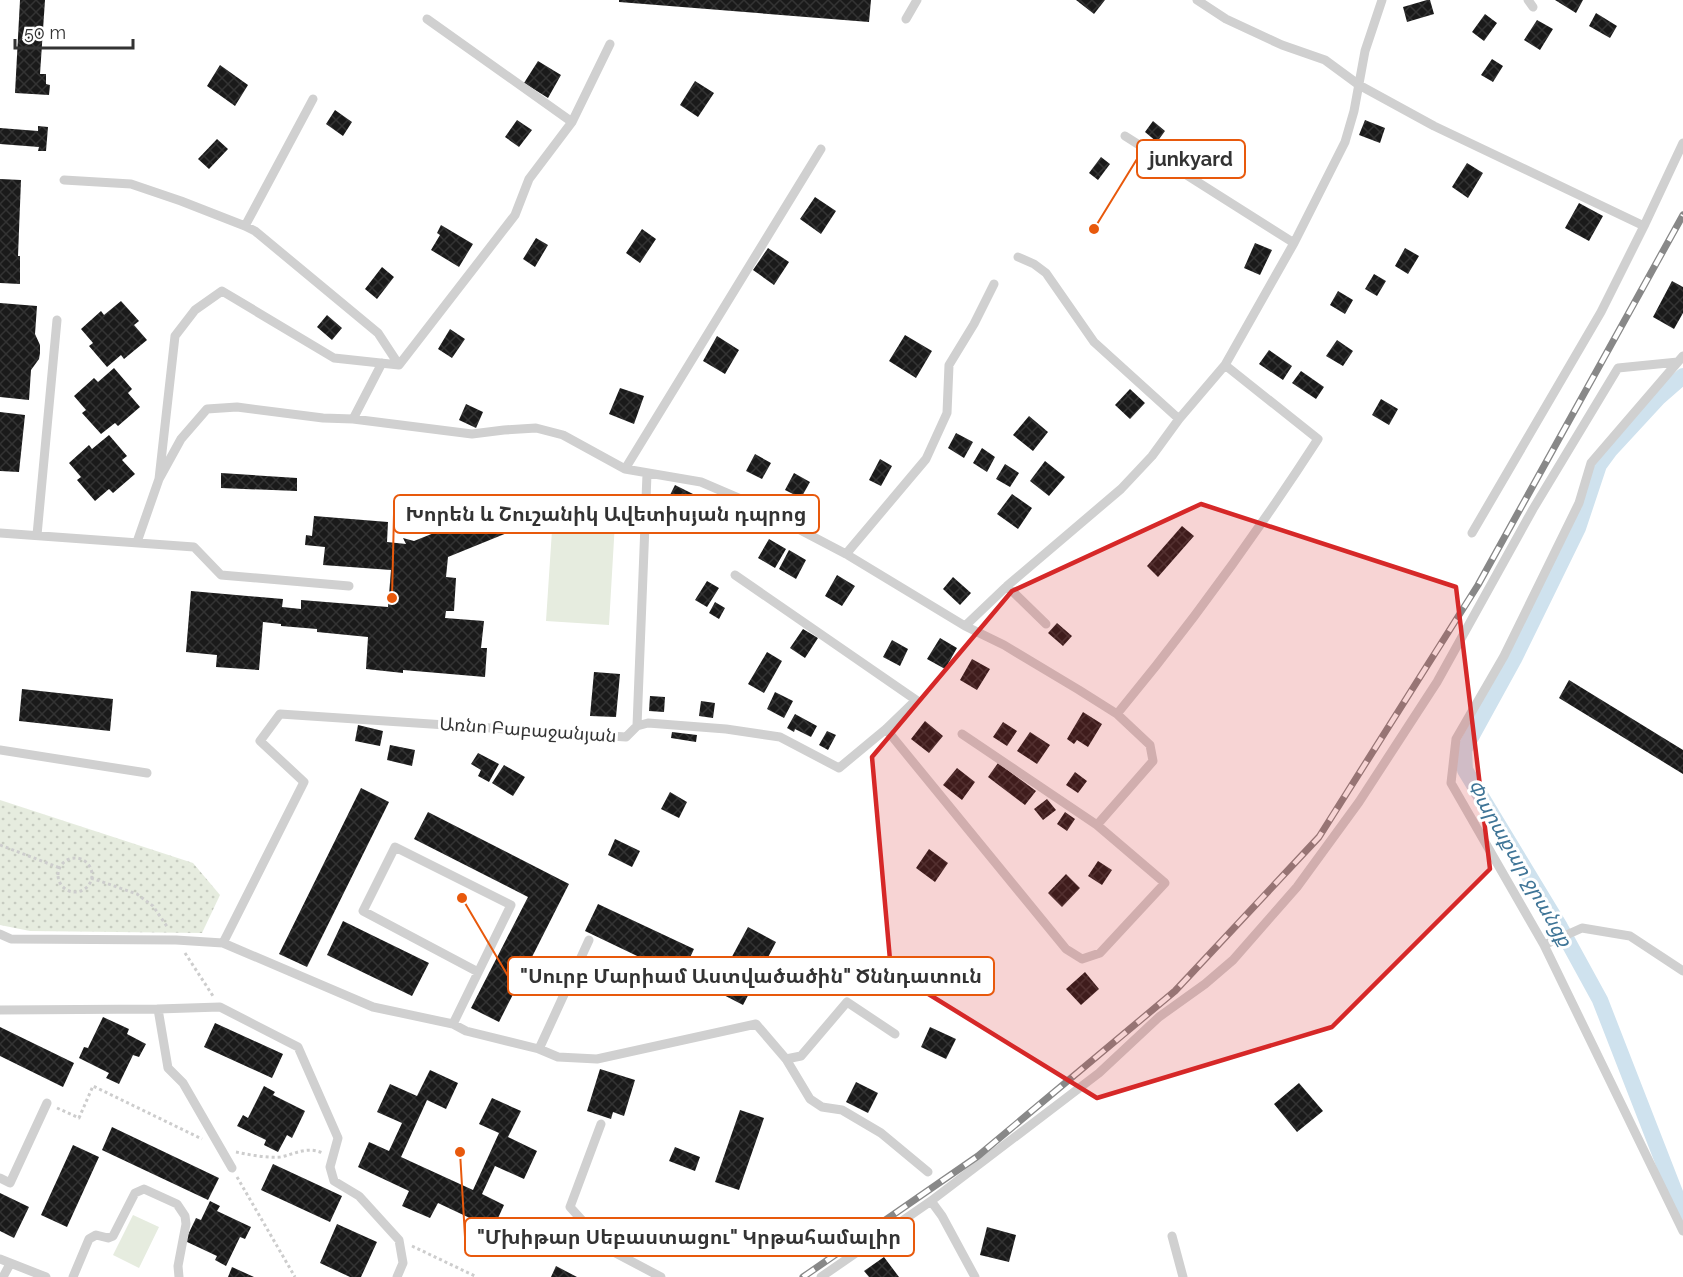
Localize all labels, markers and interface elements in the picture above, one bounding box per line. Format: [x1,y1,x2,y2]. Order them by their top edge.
scale bar [15,12,134,50]
text: 50 m [24,22,66,43]
callout: junkyard [1137,140,1245,178]
text: junkyard [1146,147,1233,171]
callout: Խորեն և Շուշանիկ Ավետիսյան դպրոց [394,495,819,533]
text: Խորեն և Շուշանիկ Ավետիսյան դպրոց [406,502,806,526]
street label: Առնո Բաբաջանյան [439,713,617,746]
water label: Փարաքար ջրանցք [1462,775,1578,952]
callout: "Սուրբ Մարիամ Աստվածածին" Ծննդատուն [508,957,994,995]
text: "Սուրբ Մարիամ Աստվածածին" Ծննդատուն [520,964,982,988]
callout: "Մխիթար Սեբաստացու" Կրթահամալիր [465,1218,914,1256]
text: "Մխիթար Սեբաստացու" Կրթահամալիր [477,1225,901,1249]

